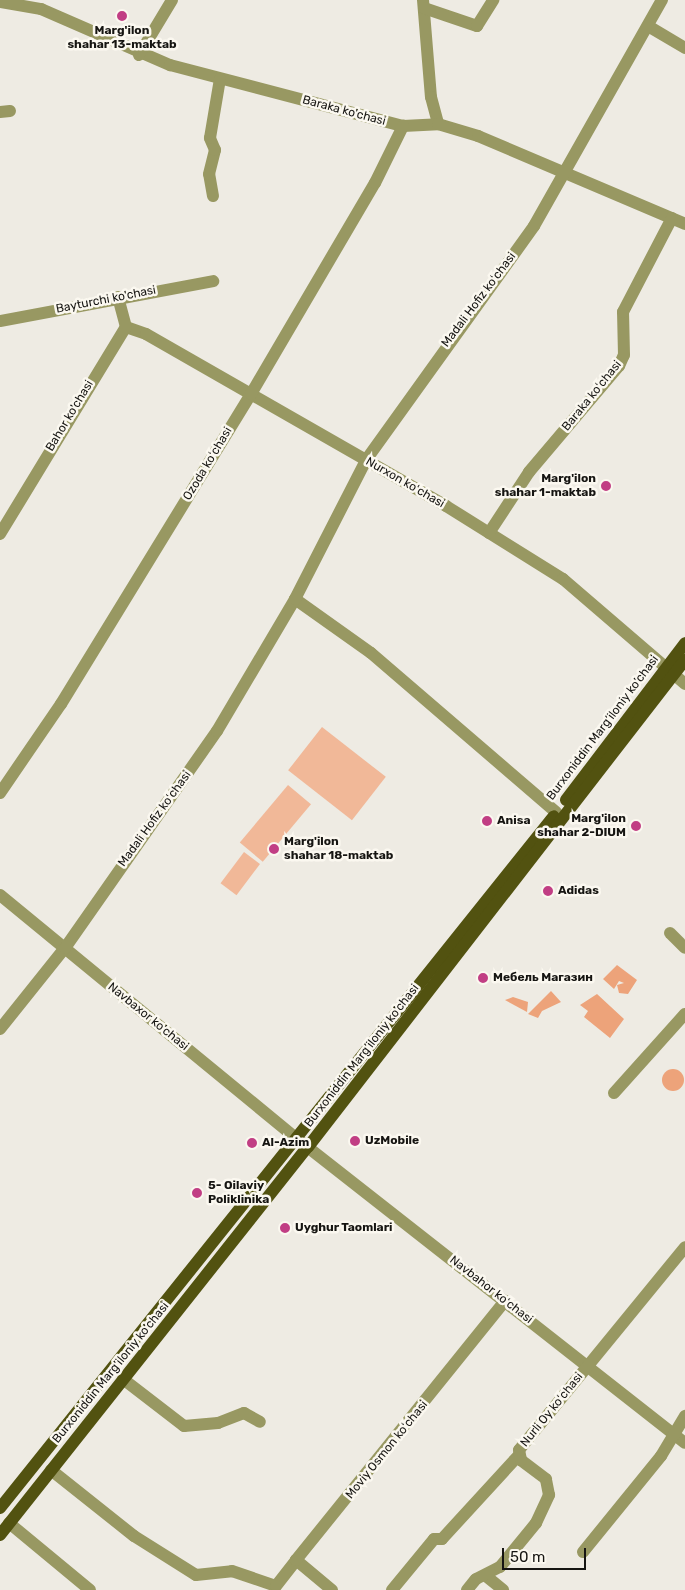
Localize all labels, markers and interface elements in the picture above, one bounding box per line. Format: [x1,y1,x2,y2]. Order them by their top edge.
marker: Marg'ilon shahar 13-maktab [116,10,128,22]
place label: Marg'ilon shahar 13-maktab [67,24,177,52]
street label: Baraka ko'chasi [301,93,387,129]
street label: Madali Hofiz koʻchasi [439,250,519,350]
street label: Bayturchi ko'chasi [55,283,157,317]
street label: Baraka koʻchasi [559,358,625,434]
street label: Bahor ko'chasi [43,378,97,454]
street label: Ozoda koʻchasi [181,425,235,503]
street label: Nurxon koʻchasi [363,455,447,511]
place label: Marg'ilon shahar 1-maktab [495,472,596,500]
marker: Marg'ilon shahar 1-maktab [600,480,612,492]
street label: Burxoniddin Marg’iloniy ko’chasi [544,653,662,803]
street label: Madali Hofiz koʻchasi [115,768,195,870]
place label: Marg'ilon shahar 2-DIUM [537,812,626,840]
place label: Anisa [497,814,530,828]
marker: Anisa [481,815,493,827]
marker: Marg'ilon shahar 2-DIUM [630,820,642,832]
place label: Marg'ilon shahar 18-maktab [284,835,394,863]
marker: Marg'ilon shahar 18-maktab [268,843,280,855]
place label: Adidas [558,884,599,898]
marker: Adidas [542,885,554,897]
place label: Мебель Магазин [493,971,593,985]
marker: Мебель Магазин [477,972,489,984]
street label: Navbaxor ko’chasi [105,980,191,1054]
street label: Burxoniddin Marg’iloniy ko’chasi [302,982,422,1130]
place label: UzMobile [365,1134,419,1148]
marker: UzMobile [349,1135,361,1147]
place label: Al-Azim [262,1136,309,1150]
marker: Al-Azim [246,1137,258,1149]
place label: 5- Oilaviy Poliklinika [208,1179,269,1207]
marker: 5- Oilaviy Poliklinika [190,1186,204,1200]
place label: Uyghur Taomlari [295,1221,393,1235]
marker: Uyghur Taomlari [279,1222,291,1234]
street label: Navbahor koʻchasi [446,1253,536,1327]
street label: Burxoniddin Marg’iloniy ko’chasi [50,1299,172,1447]
street label: Nurli Oy koʻchasi [518,1370,586,1450]
street label: Moviy Osmon koʻchasi [343,1398,431,1502]
scale bar [505,1538,589,1570]
text: 50 m [510,1548,545,1566]

